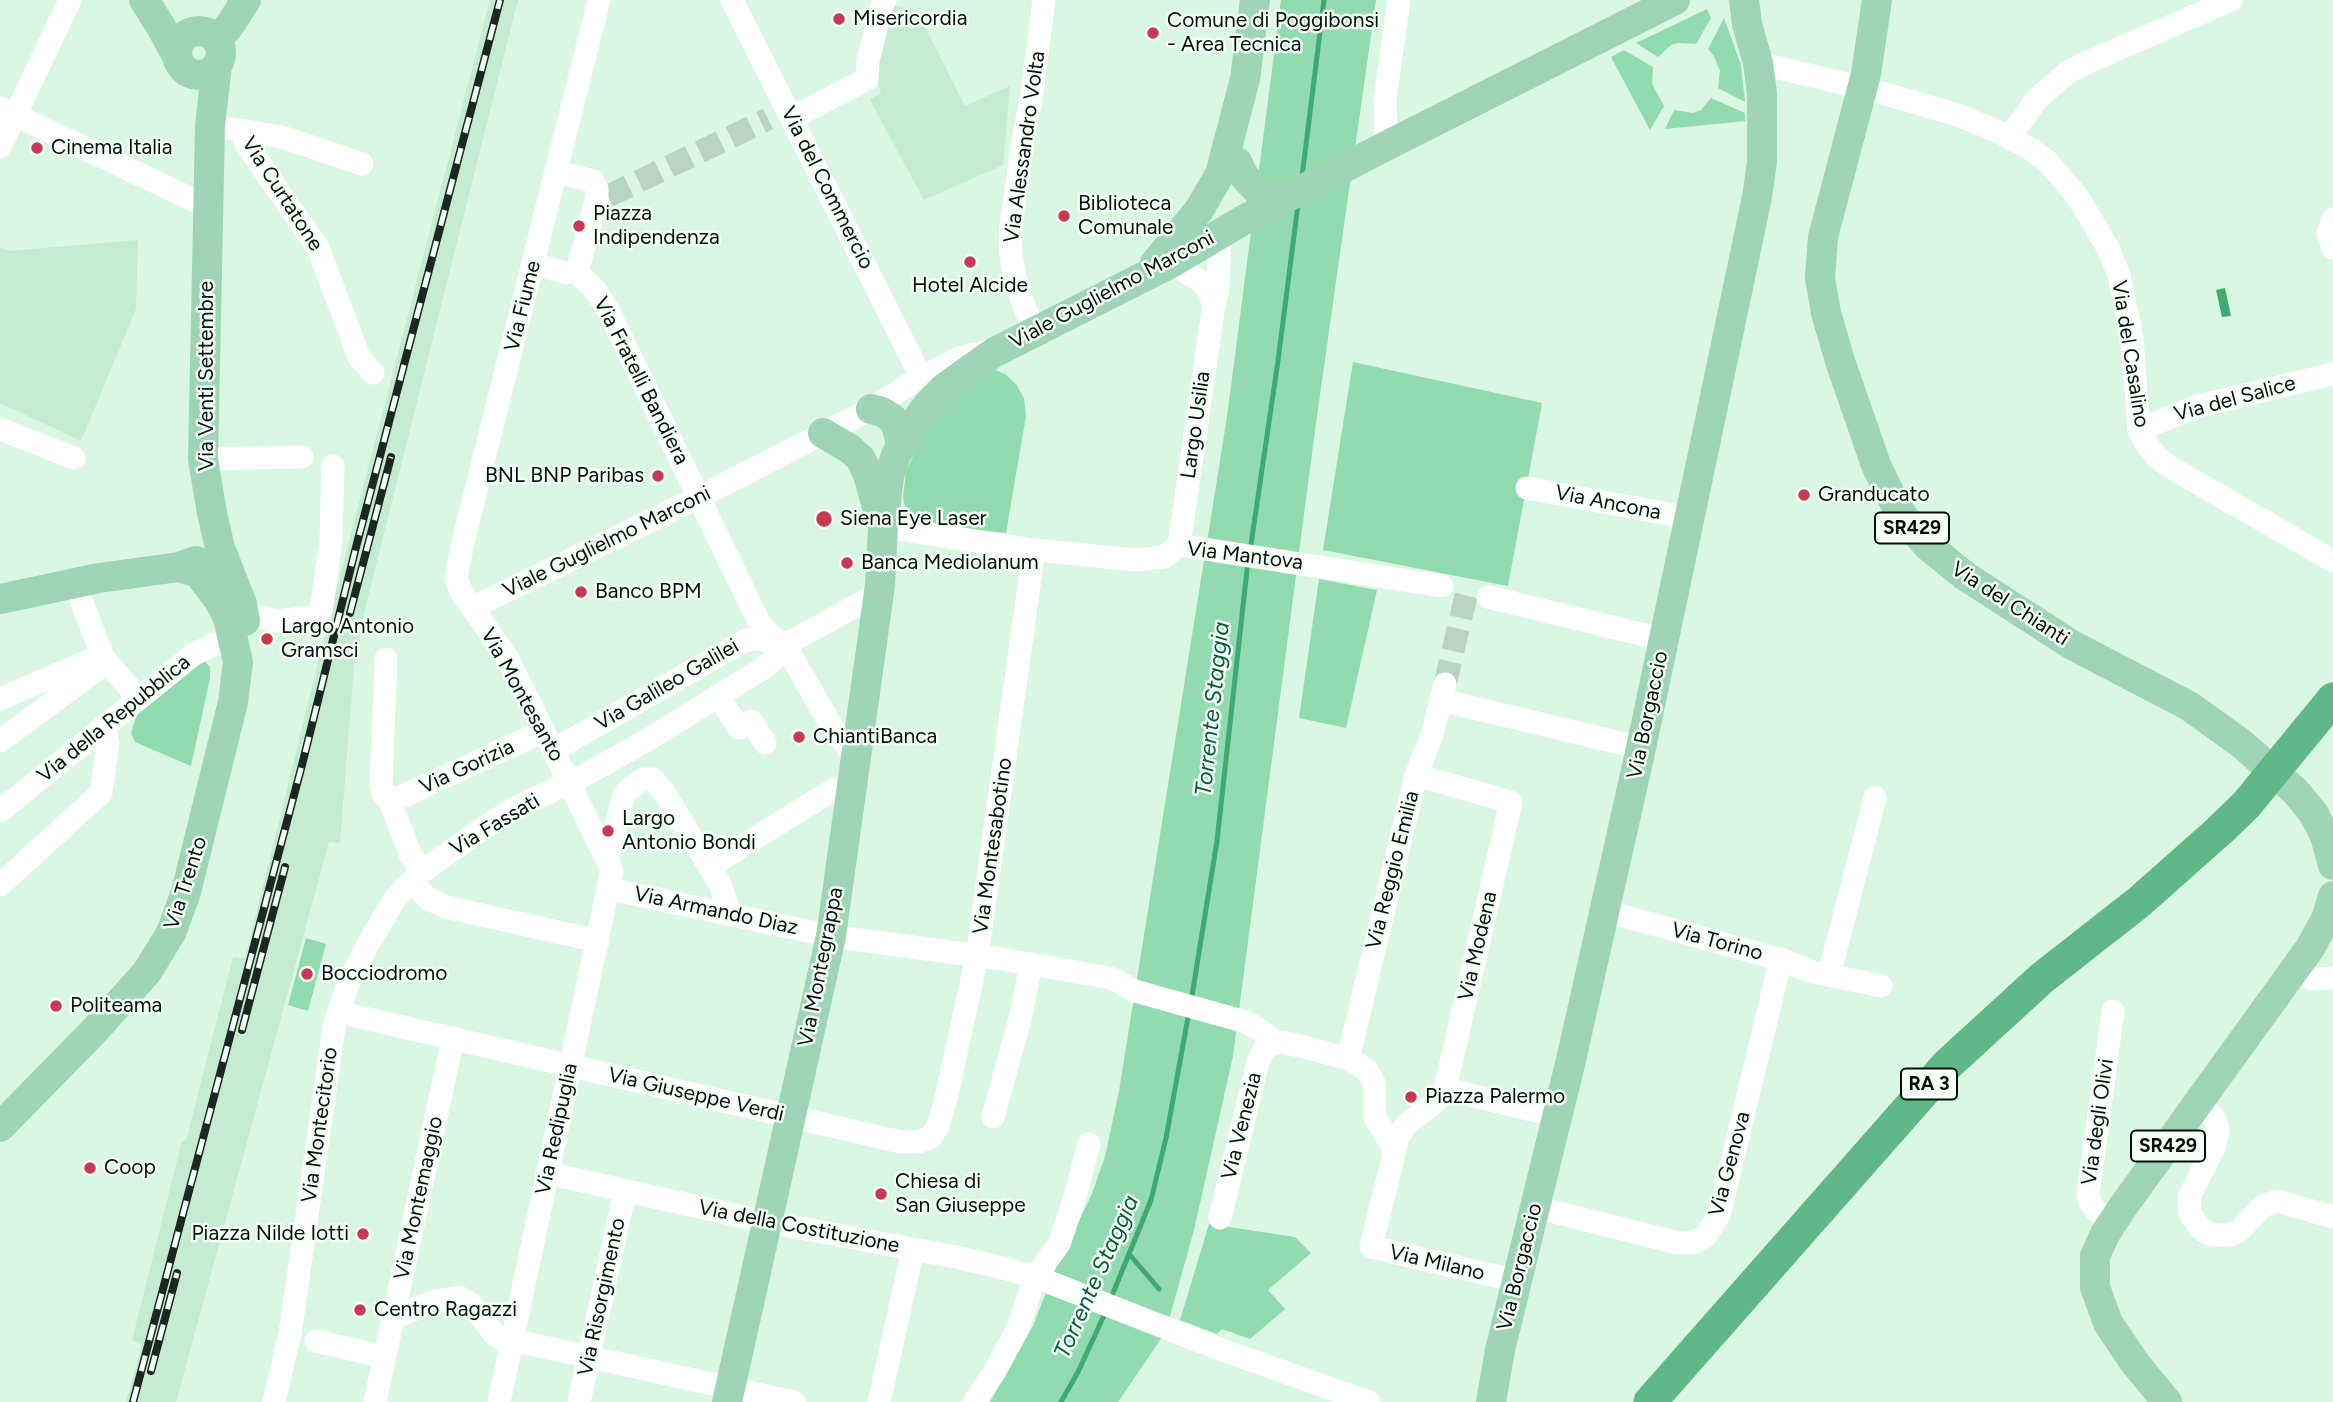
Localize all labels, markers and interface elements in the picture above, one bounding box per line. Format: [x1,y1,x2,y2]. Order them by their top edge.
place label: Misericordia [853,6,967,32]
place label: Comune di Poggibonsi - Area Tecnica [1167,8,1379,58]
marker: Misericordia [831,11,847,27]
marker: Comune di Poggibonsi - Area Tecnica [1145,25,1161,41]
street label: Via Alessandro Volta [999,49,1051,245]
street label: Via del Commercio [775,103,879,273]
street label: Via Curtatone [236,132,328,256]
place label: Cinema Italia [51,135,172,161]
marker: Cinema Italia [29,140,45,156]
place label: Biblioteca Comunale [1078,191,1173,241]
place label: Piazza Indipendenza [593,201,720,251]
marker: Biblioteca Comunale [1056,208,1072,224]
marker: Piazza Indipendenza [571,218,587,234]
street label: Viale Guglielmo Marconi [1005,225,1219,355]
marker: Hotel Alcide [962,254,978,270]
street label: Via Fiume [500,258,546,354]
place label: Hotel Alcide [912,273,1028,299]
street label: Via del Casalino [2106,279,2154,429]
street label: Via Venti Settembre [194,281,220,471]
street label: Via Fratelli Bandiera [588,293,694,469]
street label: Largo Usilia [1176,370,1216,480]
street label: Via del Salice [2171,371,2299,427]
place label: BNL BNP Paribas [485,463,644,489]
marker: BNL BNP Paribas [650,468,666,484]
street label: Via Ancona [1553,480,1663,526]
street label: Viale Guglielmo Marconi [499,481,715,603]
place label: Granducato [1818,482,1930,508]
marker: Granducato [1796,487,1812,503]
place label: Siena Eye Laser [840,506,987,532]
marker: Siena Eye Laser [814,509,834,529]
road number: SR429 [1875,512,1949,544]
street label: Via Mantova [1186,536,1304,576]
place label: Banca Mediolanum [861,550,1039,576]
marker: Banca Mediolanum [839,555,855,571]
street label: Via del Chianti [1946,556,2074,652]
place label: Banco BPM [595,579,702,605]
marker: Banco BPM [573,584,589,600]
place label: Largo Antonio Gramsci [281,614,414,664]
water label: Torrente Staggia [1190,620,1236,798]
street label: Via Montesanto [475,624,569,766]
marker: Largo Antonio Gramsci [259,631,275,647]
street label: Via Galileo Galilei [591,634,743,736]
street label: Via Borgaccio [1622,649,1674,781]
street label: Via della Repubblica [33,650,195,788]
place label: ChiantiBanca [813,724,937,750]
marker: ChiantiBanca [791,729,807,745]
street label: Via Gorizia [416,734,518,800]
street label: Via Montesabotino [968,756,1018,936]
street label: Via Fassati [445,788,545,862]
street label: Via Reggio Emilia [1361,788,1425,952]
place label: Largo Antonio Bondi [622,806,756,856]
marker: Largo Antonio Bondi [600,823,616,839]
street label: Via Trento [159,833,213,933]
street label: Via Armando Diaz [632,881,800,941]
street label: Via Montegrappa [793,885,849,1049]
street label: Via Modena [1453,889,1503,1003]
street label: Via Torino [1669,918,1765,966]
place label: Bocciodromo [321,961,447,987]
marker: Bocciodromo [299,966,315,982]
place label: Politeama [70,993,162,1019]
marker: Politeama [48,998,64,1014]
street label: Via Montecitorio [297,1046,343,1204]
street label: Via degli Olivi [2077,1057,2119,1187]
street label: Via Redipuglia [531,1061,583,1197]
street label: Via Giuseppe Verdi [605,1062,787,1128]
road number: RA 3 [1901,1068,1957,1100]
street label: Via Venezia [1217,1070,1267,1182]
place label: Piazza Palermo [1425,1084,1565,1110]
marker: Piazza Palermo [1403,1089,1419,1105]
street label: Via Genova [1704,1109,1756,1219]
street label: Via Montemaggio [389,1114,449,1282]
road number: SR429 [2131,1130,2205,1162]
place label: Coop [104,1155,156,1181]
marker: Coop [82,1160,98,1176]
place label: Chiesa di San Giuseppe [895,1169,1026,1219]
marker: Chiesa di San Giuseppe [873,1186,889,1202]
water label: Torrente Staggia [1049,1191,1145,1363]
street label: Via della Costituzione [696,1195,902,1259]
street label: Via Borgaccio [1492,1201,1548,1333]
street label: Via Risorgimento [573,1216,631,1378]
place label: Piazza Nilde Iotti [191,1221,349,1247]
marker: Piazza Nilde Iotti [355,1226,371,1242]
street label: Via Milano [1387,1240,1487,1286]
place label: Centro Ragazzi [374,1297,517,1323]
marker: Centro Ragazzi [352,1302,368,1318]

